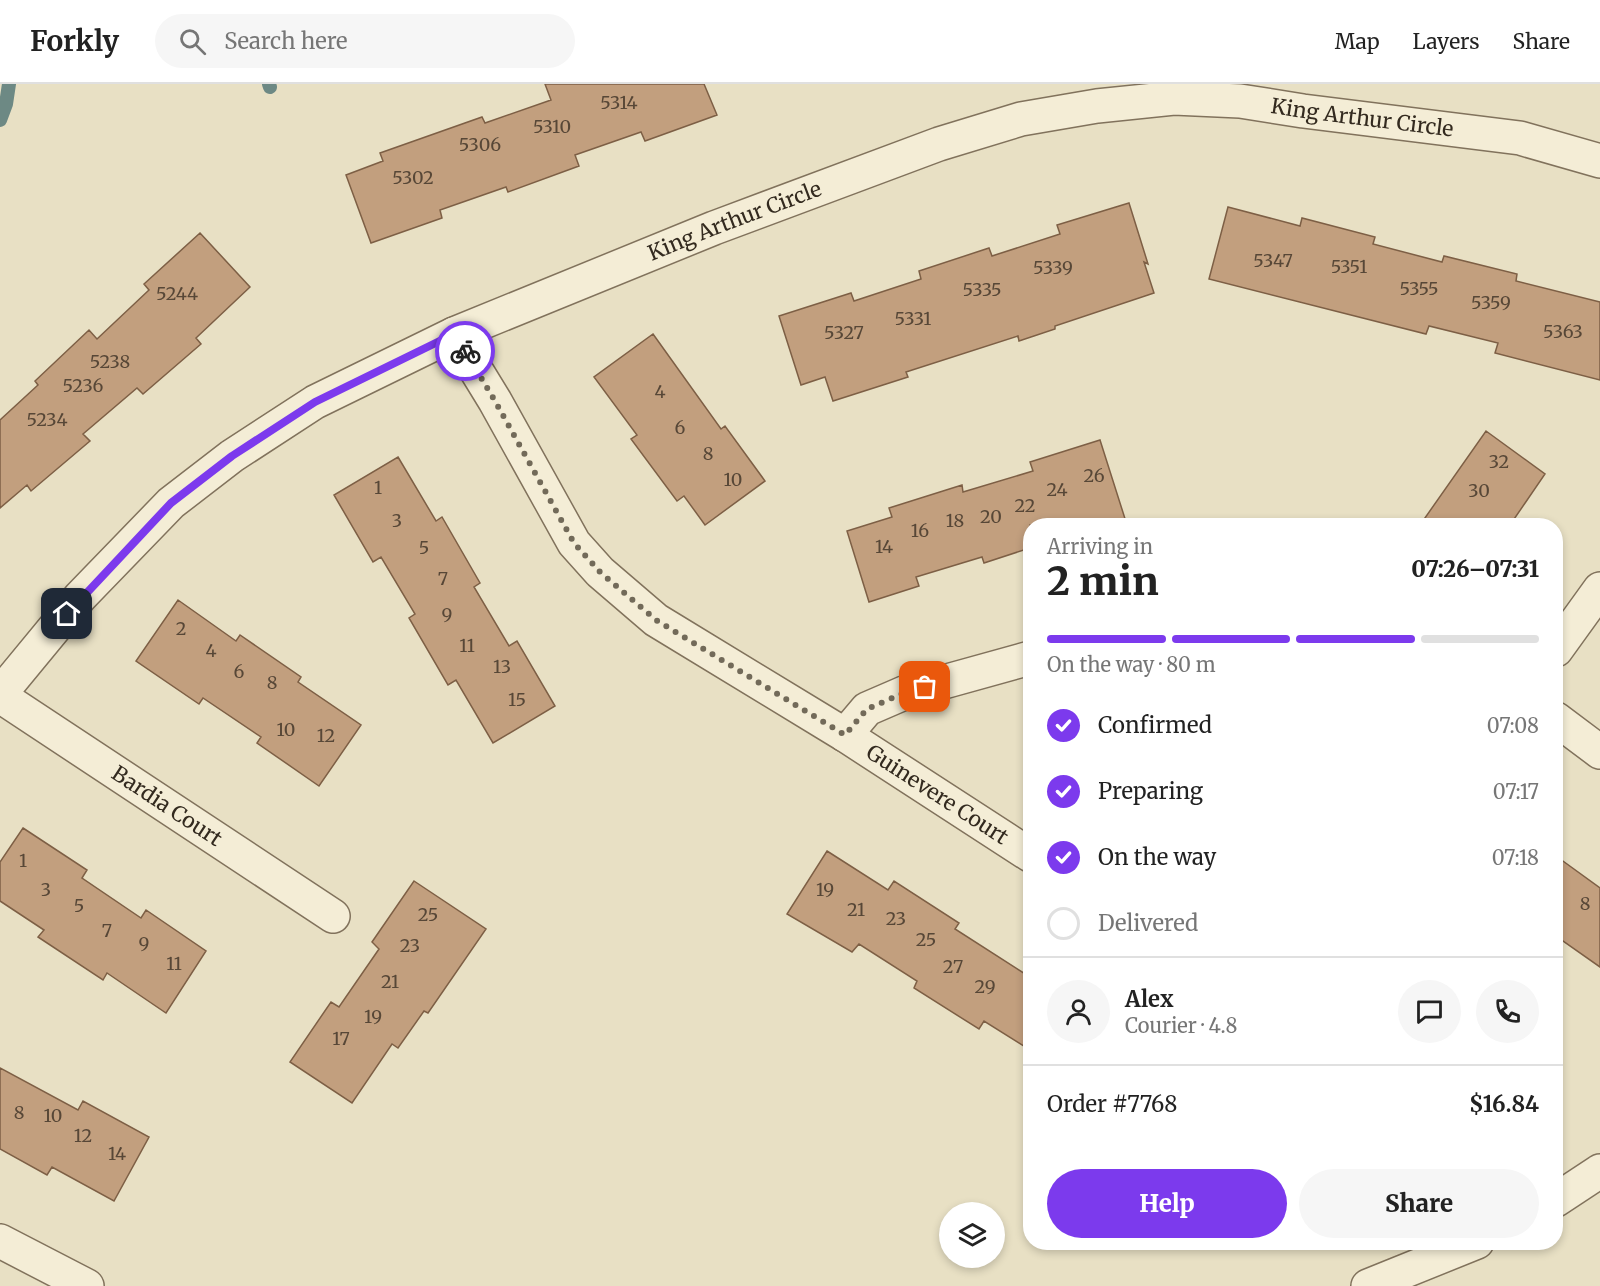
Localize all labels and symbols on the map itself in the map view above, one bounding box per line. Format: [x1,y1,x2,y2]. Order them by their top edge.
house number: 5314 [600,91,638,114]
street label: King Arthur Circle [1269,92,1455,143]
house number: 5310 [533,115,571,138]
house number: 5306 [459,133,501,156]
house number: 5302 [392,166,434,189]
street label: King Arthur Circle [644,175,825,266]
house number: 5347 [1253,249,1293,272]
house number: 5351 [1331,255,1367,278]
house number: 5339 [1033,256,1073,279]
house number: 5355 [1399,277,1439,300]
house number: 5335 [963,278,1001,301]
house number: 5244 [156,282,198,305]
house number: 5359 [1471,291,1511,314]
house number: 5331 [895,307,931,330]
house number: 5363 [1543,320,1583,343]
courier [435,321,495,381]
house number: 5327 [824,321,864,344]
house number: 5238 [90,350,130,373]
house number: 5236 [63,374,103,397]
house number: 4 [654,380,666,403]
house number: 5234 [27,408,67,431]
house number: 6 [675,416,686,439]
house number: 8 [703,442,713,465]
house number: 32 [1489,450,1509,473]
house number: 26 [1083,464,1105,487]
house number: 10 [724,468,742,491]
house number: 1 [374,476,382,499]
house number: 24 [1046,478,1068,501]
house number: 30 [1468,479,1490,502]
house number: 22 [1014,494,1036,517]
house number: 20 [980,505,1002,528]
house number: 3 [392,509,402,532]
house number: 18 [946,509,964,532]
house number: 16 [911,519,929,542]
house number: 14 [875,535,893,558]
house number: 5 [419,536,429,559]
house number: 7 [438,567,448,590]
pin [41,588,92,639]
house number: 9 [442,603,452,626]
house number: 2 [176,617,186,640]
house number: 11 [459,634,475,657]
house number: 4 [205,639,217,662]
house number: 13 [493,655,511,678]
house number: 6 [234,660,245,683]
pin [899,661,950,712]
house number: 8 [267,671,277,694]
house number: 15 [508,688,526,711]
house number: 10 [277,718,295,741]
house number: 12 [317,724,335,747]
street label: Guinevere Court [861,738,1014,850]
street label: Bardia Court [107,760,228,852]
house number: 1 [19,849,27,872]
house number: 3 [41,878,51,901]
house number: 19 [816,878,834,901]
house number: 8 [1580,892,1590,915]
house number: 5 [74,894,84,917]
house number: 21 [847,898,865,921]
house number: 25 [418,903,438,926]
house number: 23 [886,907,906,930]
house number: 7 [102,919,112,942]
house number: 25 [916,928,936,951]
house number: 9 [139,932,149,955]
house number: 23 [400,934,420,957]
house number: 11 [166,952,182,975]
house number: 27 [943,955,963,978]
house number: 21 [381,970,399,993]
house number: 29 [974,975,996,998]
house number: 19 [364,1005,382,1028]
house number: 17 [332,1027,350,1050]
house number: 8 [14,1101,24,1124]
house number: 10 [44,1104,62,1127]
house number: 12 [74,1124,92,1147]
house number: 14 [108,1142,126,1165]

